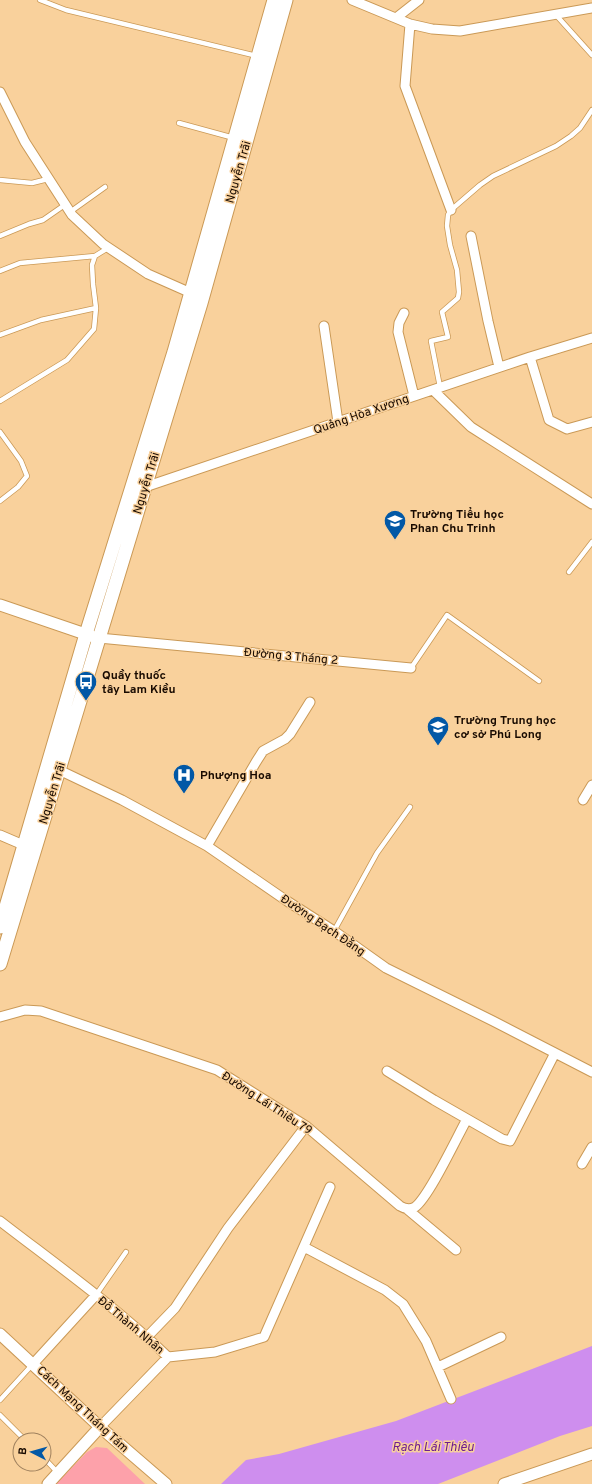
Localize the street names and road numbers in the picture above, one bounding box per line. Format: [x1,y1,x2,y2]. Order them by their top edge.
street label: Nguyễn Trãi [222,139,255,205]
street label: Quảng Hòa Xương [311,391,411,439]
street label: Nguyễn Trãi [130,450,164,516]
street label: Đường 3 Tháng 2 [243,645,339,669]
street label: Nguyễn Trãi [36,760,70,826]
street label: Đường Bạch Đằng [277,891,368,960]
street label: Đường Lái Thiêu 79 [218,1068,315,1139]
street label: Đỗ Thành Nhân [94,1293,167,1358]
street label: Cách Mạng Tháng Tám [33,1363,132,1457]

